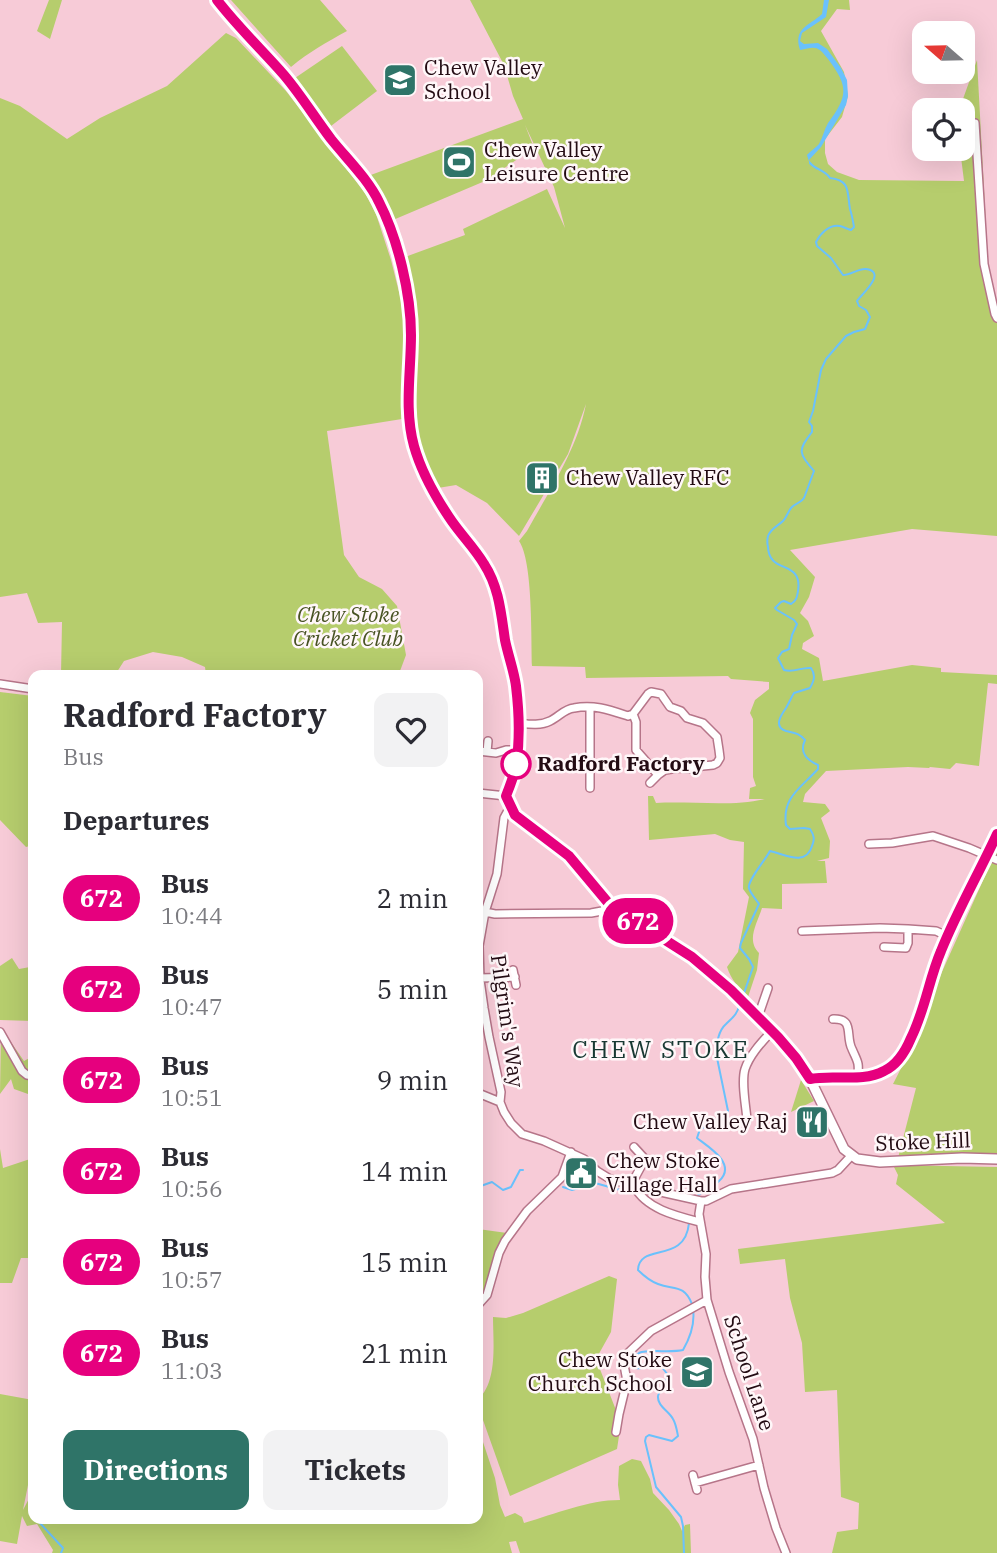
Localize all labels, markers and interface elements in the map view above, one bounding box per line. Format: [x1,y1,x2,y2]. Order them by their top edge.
north arrow [912,21,975,84]
map controls [912,21,975,161]
place label: Chew Valley School [424,53,543,105]
school or university icon: Chew Valley School [381,61,419,99]
button: locate [912,98,975,161]
place label: Chew Valley Leisure Centre [484,135,629,187]
sports icon: Chew Valley Leisure Centre [440,143,478,181]
building icon: Chew Valley RFC [523,459,561,497]
place label: Chew Valley RFC [566,463,730,491]
park label: Chew Stoke Cricket Club [293,600,403,652]
text: Radford Factory [63,693,327,736]
button: heart [374,693,448,767]
text: Bus [63,741,104,771]
marker: Radford Factory [501,749,531,779]
place label: Radford Factory [537,749,705,777]
text: Departures [63,803,209,837]
text: Bus [161,866,209,900]
text: 2 min [377,881,448,915]
text: 672 [80,882,123,914]
line badge: 672 [598,898,678,944]
text: 10:44 [161,900,223,930]
text: 672 [616,905,660,937]
street label: Pilgrim's Way [485,952,531,1090]
text: Bus [161,957,209,991]
text: 5 min [377,972,448,1006]
text: 672 [80,973,123,1005]
text: 10:47 [161,991,223,1021]
district label: CHEW STOKE [572,1033,750,1065]
text: Bus [161,1048,209,1082]
text: 9 min [377,1063,448,1097]
text: 672 [80,1064,123,1096]
text: 10:51 [161,1082,223,1112]
restaurant icon: Chew Valley Raj [793,1103,831,1141]
place label: Chew Valley Raj [633,1107,788,1135]
street label: Stoke Hill [875,1125,971,1157]
text: Bus [161,1139,209,1173]
place label: Chew Stoke Village Hall [606,1146,720,1198]
text: 14 min [361,1154,448,1188]
public building icon: Chew Stoke Village Hall [562,1154,600,1192]
text: 672 [80,1155,123,1187]
text: 10:56 [161,1173,223,1203]
text: Bus [161,1230,209,1264]
text: 15 min [361,1245,448,1279]
text: 672 [80,1246,123,1278]
text: 10:57 [161,1264,223,1294]
street label: School Lane [718,1311,782,1434]
text: Bus [161,1321,209,1355]
text: 21 min [361,1336,448,1370]
text: 672 [80,1337,123,1369]
place label: Chew Stoke Church School [528,1345,672,1397]
school or university icon: Chew Stoke Church School [678,1353,716,1391]
text: 11:03 [161,1355,223,1385]
button: Directions [63,1430,249,1510]
button: Tickets [263,1430,448,1510]

